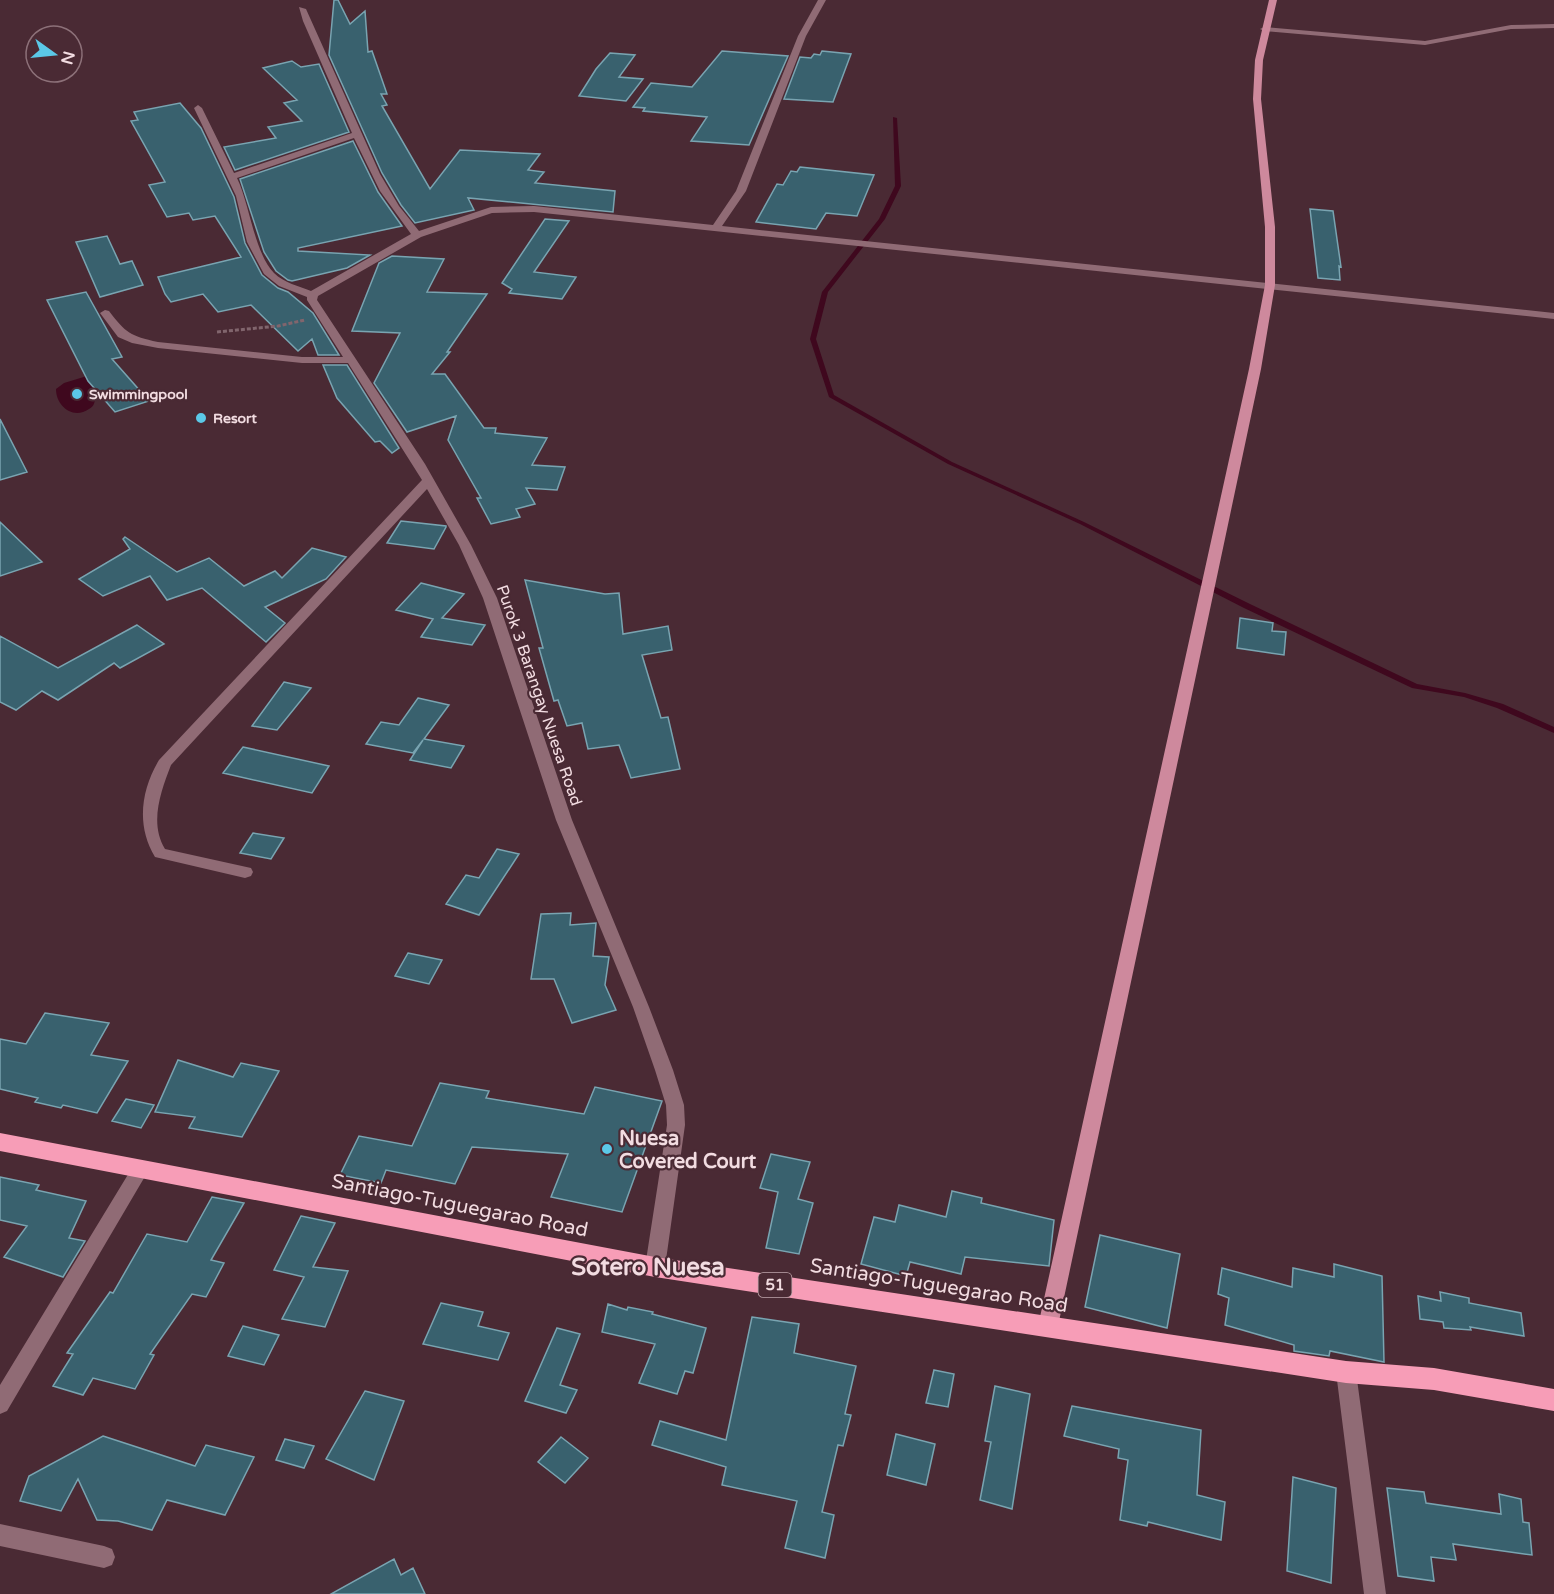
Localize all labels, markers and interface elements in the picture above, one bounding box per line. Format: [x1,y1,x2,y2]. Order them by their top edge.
north arrow [24,24,84,84]
text: N [56,49,79,66]
place label: Swimmingpool [89,386,188,403]
marker: Swimmingpool [70,387,84,401]
place label: Resort [213,410,257,427]
marker: Resort [194,411,208,425]
street label: Purok 3 Barangay Nuesa Road [492,582,586,808]
place label: Nuesa Covered Court [619,1127,756,1174]
marker: Nuesa Covered Court [600,1142,614,1156]
street label: Santiago-Tuguegarao Road [330,1169,590,1243]
district label: Sotero Nuesa [571,1253,725,1282]
street label: Santiago-Tuguegarao Road [808,1254,1069,1318]
road number: 51 [758,1273,792,1297]

